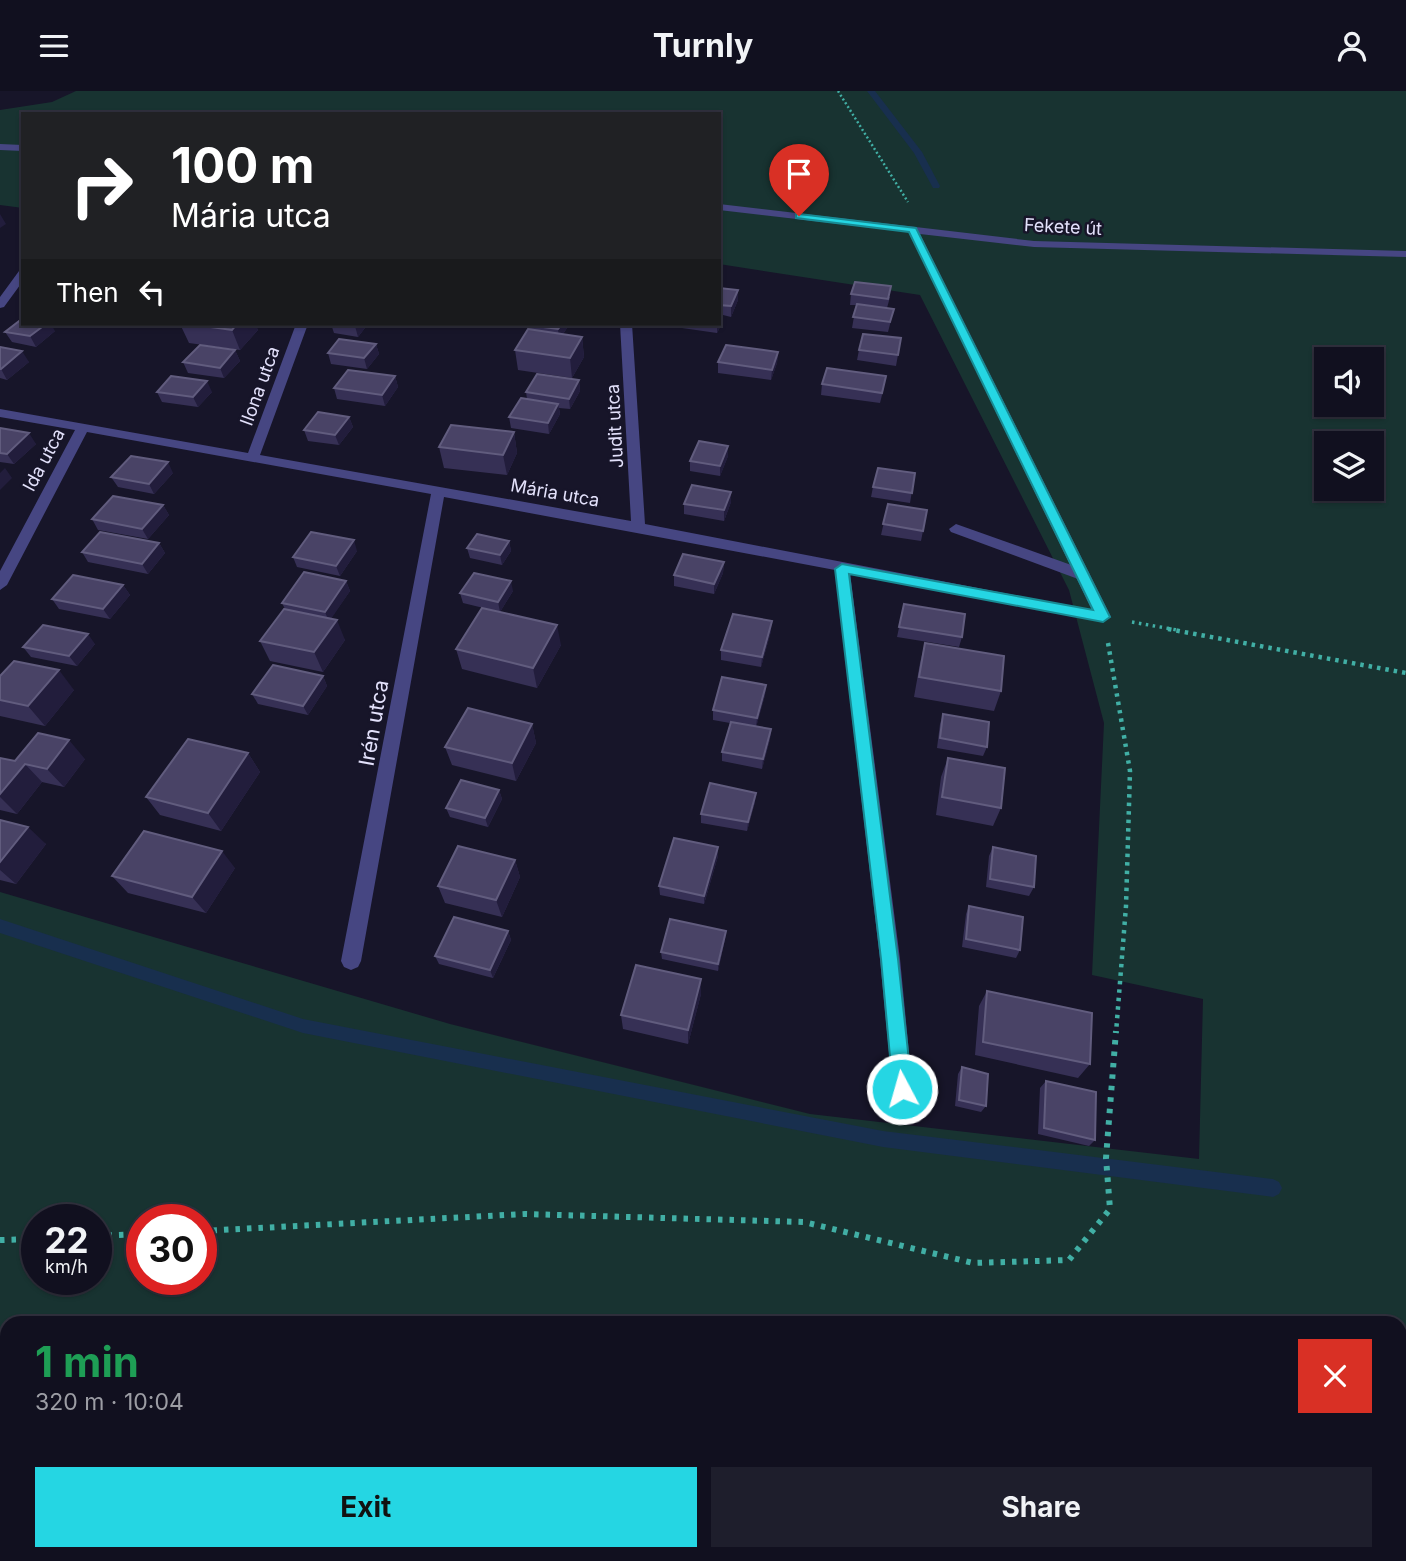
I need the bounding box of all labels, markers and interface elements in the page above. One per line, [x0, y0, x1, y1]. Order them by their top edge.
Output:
text: Turnly [653, 26, 753, 65]
icon: menu [35, 27, 73, 65]
icon: person [1333, 27, 1371, 65]
text: 100 m [171, 136, 315, 195]
icon: right [56, 140, 147, 231]
pin [769, 144, 829, 216]
icon: arrive [780, 155, 818, 193]
text: Mária utca [171, 196, 331, 235]
street label: Fekete út [1023, 214, 1103, 239]
icon: left [133, 273, 171, 311]
text: Then [56, 277, 119, 308]
street label: Ilona utca [236, 343, 284, 428]
map controls [1314, 347, 1384, 501]
button: sound [1314, 347, 1384, 417]
street label: Judit utca [602, 383, 627, 469]
street label: Ida utca [18, 425, 69, 495]
button: layers [1314, 431, 1384, 501]
street label: Mária utca [509, 474, 601, 511]
street label: Irén utca [354, 678, 393, 768]
position arrow [865, 1052, 939, 1126]
speed limit sign: 30 [126, 1204, 217, 1295]
text: 22 [44, 1219, 89, 1261]
text: km/h [45, 1256, 88, 1277]
text: 1 min [35, 1336, 139, 1387]
button: close [1298, 1339, 1372, 1413]
text: 320 m · 10:04 [35, 1388, 184, 1416]
button: Exit [35, 1467, 697, 1547]
button: Share [711, 1467, 1372, 1547]

